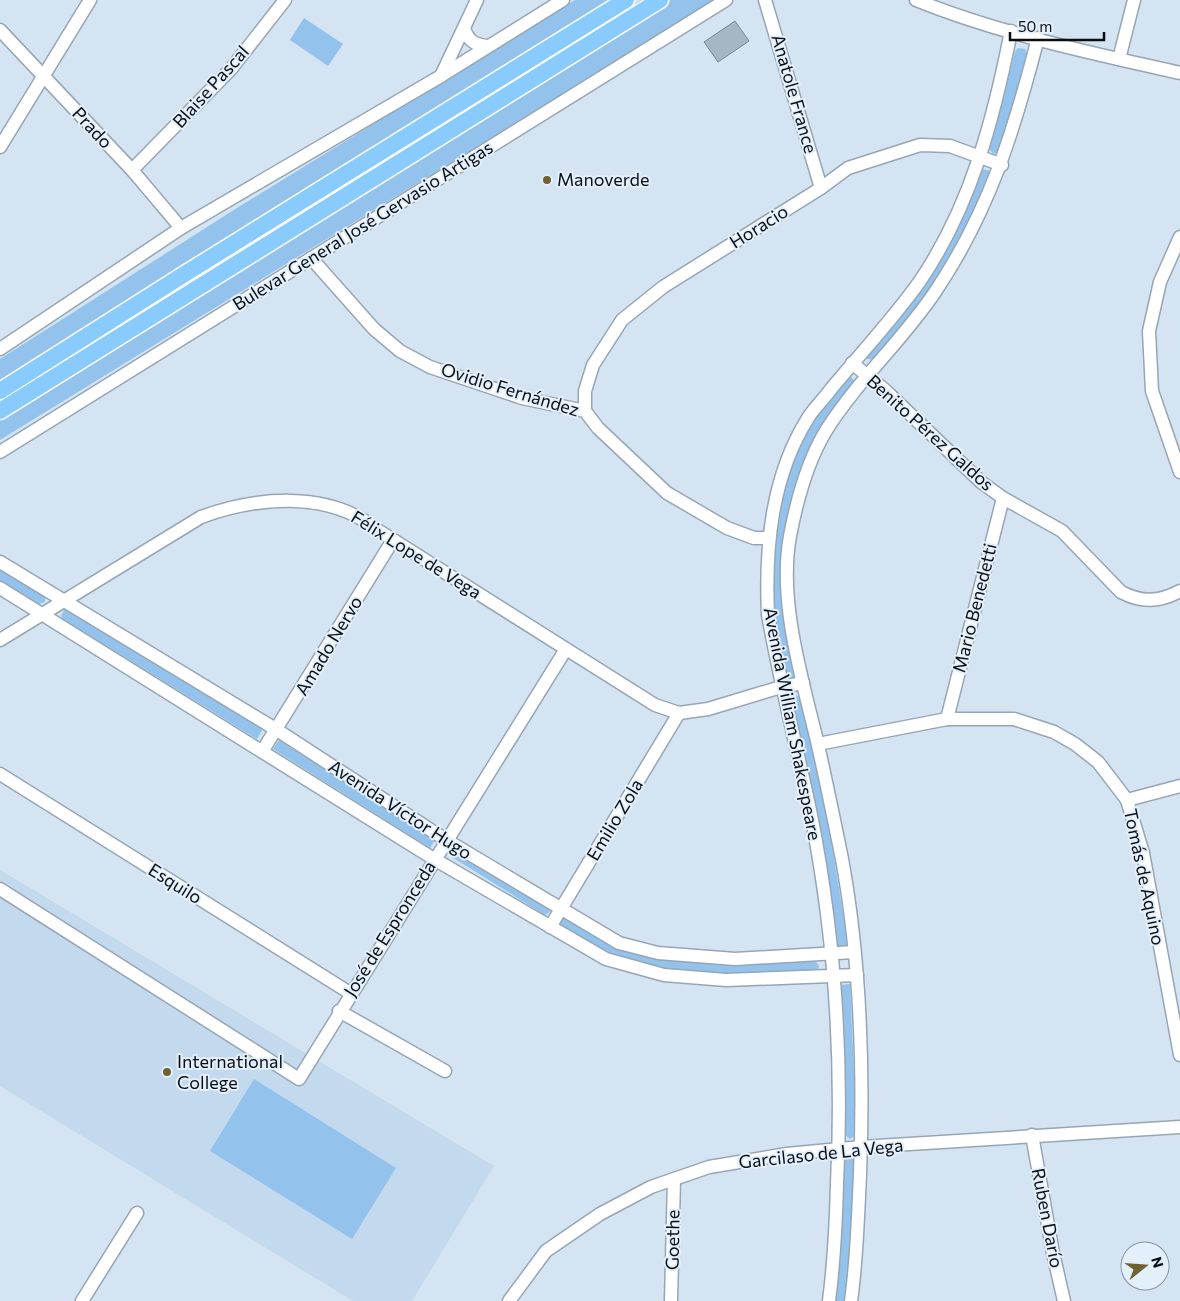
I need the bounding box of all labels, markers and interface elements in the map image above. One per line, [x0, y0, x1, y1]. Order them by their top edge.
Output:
scale bar [1010, 10, 1104, 42]
text: 50 m [1018, 17, 1052, 35]
street label: Anatole France [767, 32, 822, 156]
street label: Blaise Pascal [168, 41, 253, 132]
street label: Prado [68, 102, 117, 153]
street label: Bulevar General José Gervasio Artigas [228, 136, 497, 315]
place label: Manoverde [557, 168, 649, 190]
marker: Manoverde [541, 174, 553, 186]
street label: Horacio [725, 200, 792, 253]
street label: Ovidio Fernández [439, 358, 582, 421]
street label: Benito Pérez Galdos [863, 370, 999, 495]
street label: Félix Lope de Vega [347, 505, 486, 603]
street label: Mario Benedetti [947, 541, 1001, 675]
street label: Amado Nervo [290, 592, 366, 699]
street label: Avenida William Shakespeare [760, 605, 826, 842]
street label: Avenida Víctor Hugo [325, 755, 476, 864]
street label: Emilio Zola [581, 775, 647, 864]
street label: Tomás de Aquino [1120, 806, 1170, 947]
street label: José de Espronceda [339, 857, 440, 1000]
street label: Esquilo [145, 858, 207, 908]
place label: International College [177, 1050, 283, 1093]
marker: International College [161, 1066, 173, 1078]
street label: Garcilaso de La Vega [737, 1133, 904, 1173]
street label: Ruben Darío [1028, 1166, 1068, 1270]
street label: Goethe [660, 1210, 684, 1270]
north arrow [1120, 1241, 1170, 1291]
text: N [1148, 1255, 1168, 1270]

